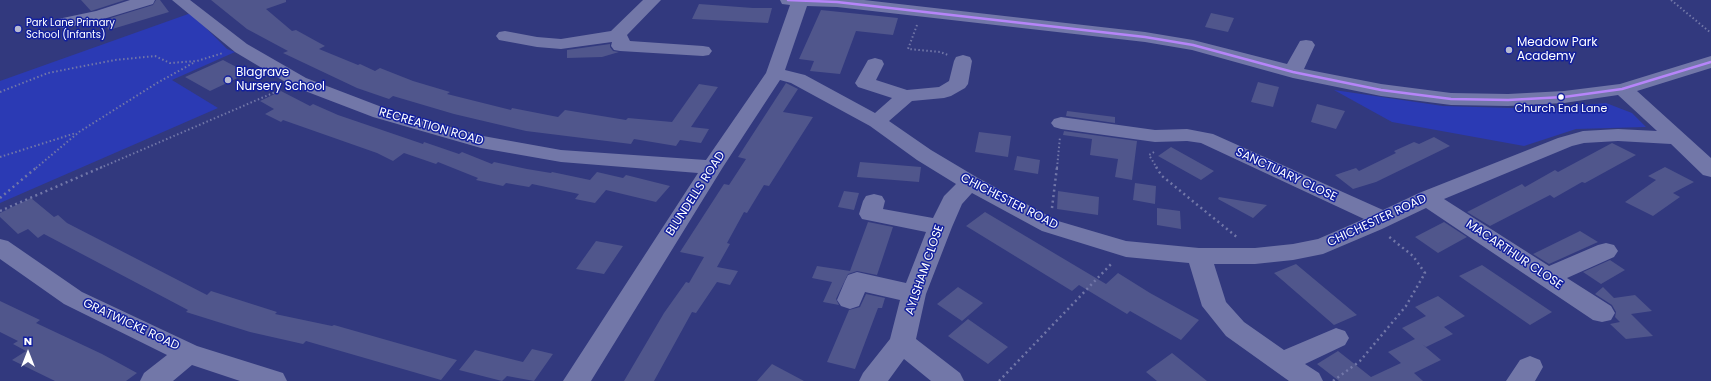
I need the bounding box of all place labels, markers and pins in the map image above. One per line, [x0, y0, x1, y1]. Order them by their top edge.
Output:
place label: Park Lane Primary School (Infants) [26, 17, 115, 40]
marker: Park Lane Primary School (Infants) [13, 24, 23, 34]
place label: Meadow Park Academy [1517, 36, 1597, 64]
marker: Meadow Park Academy [1504, 45, 1514, 55]
place label: Blagrave Nursery School [236, 66, 325, 94]
marker: Blagrave Nursery School [223, 75, 233, 85]
marker: Church End Lane [1556, 92, 1566, 102]
place label: Church End Lane [1515, 102, 1607, 116]

